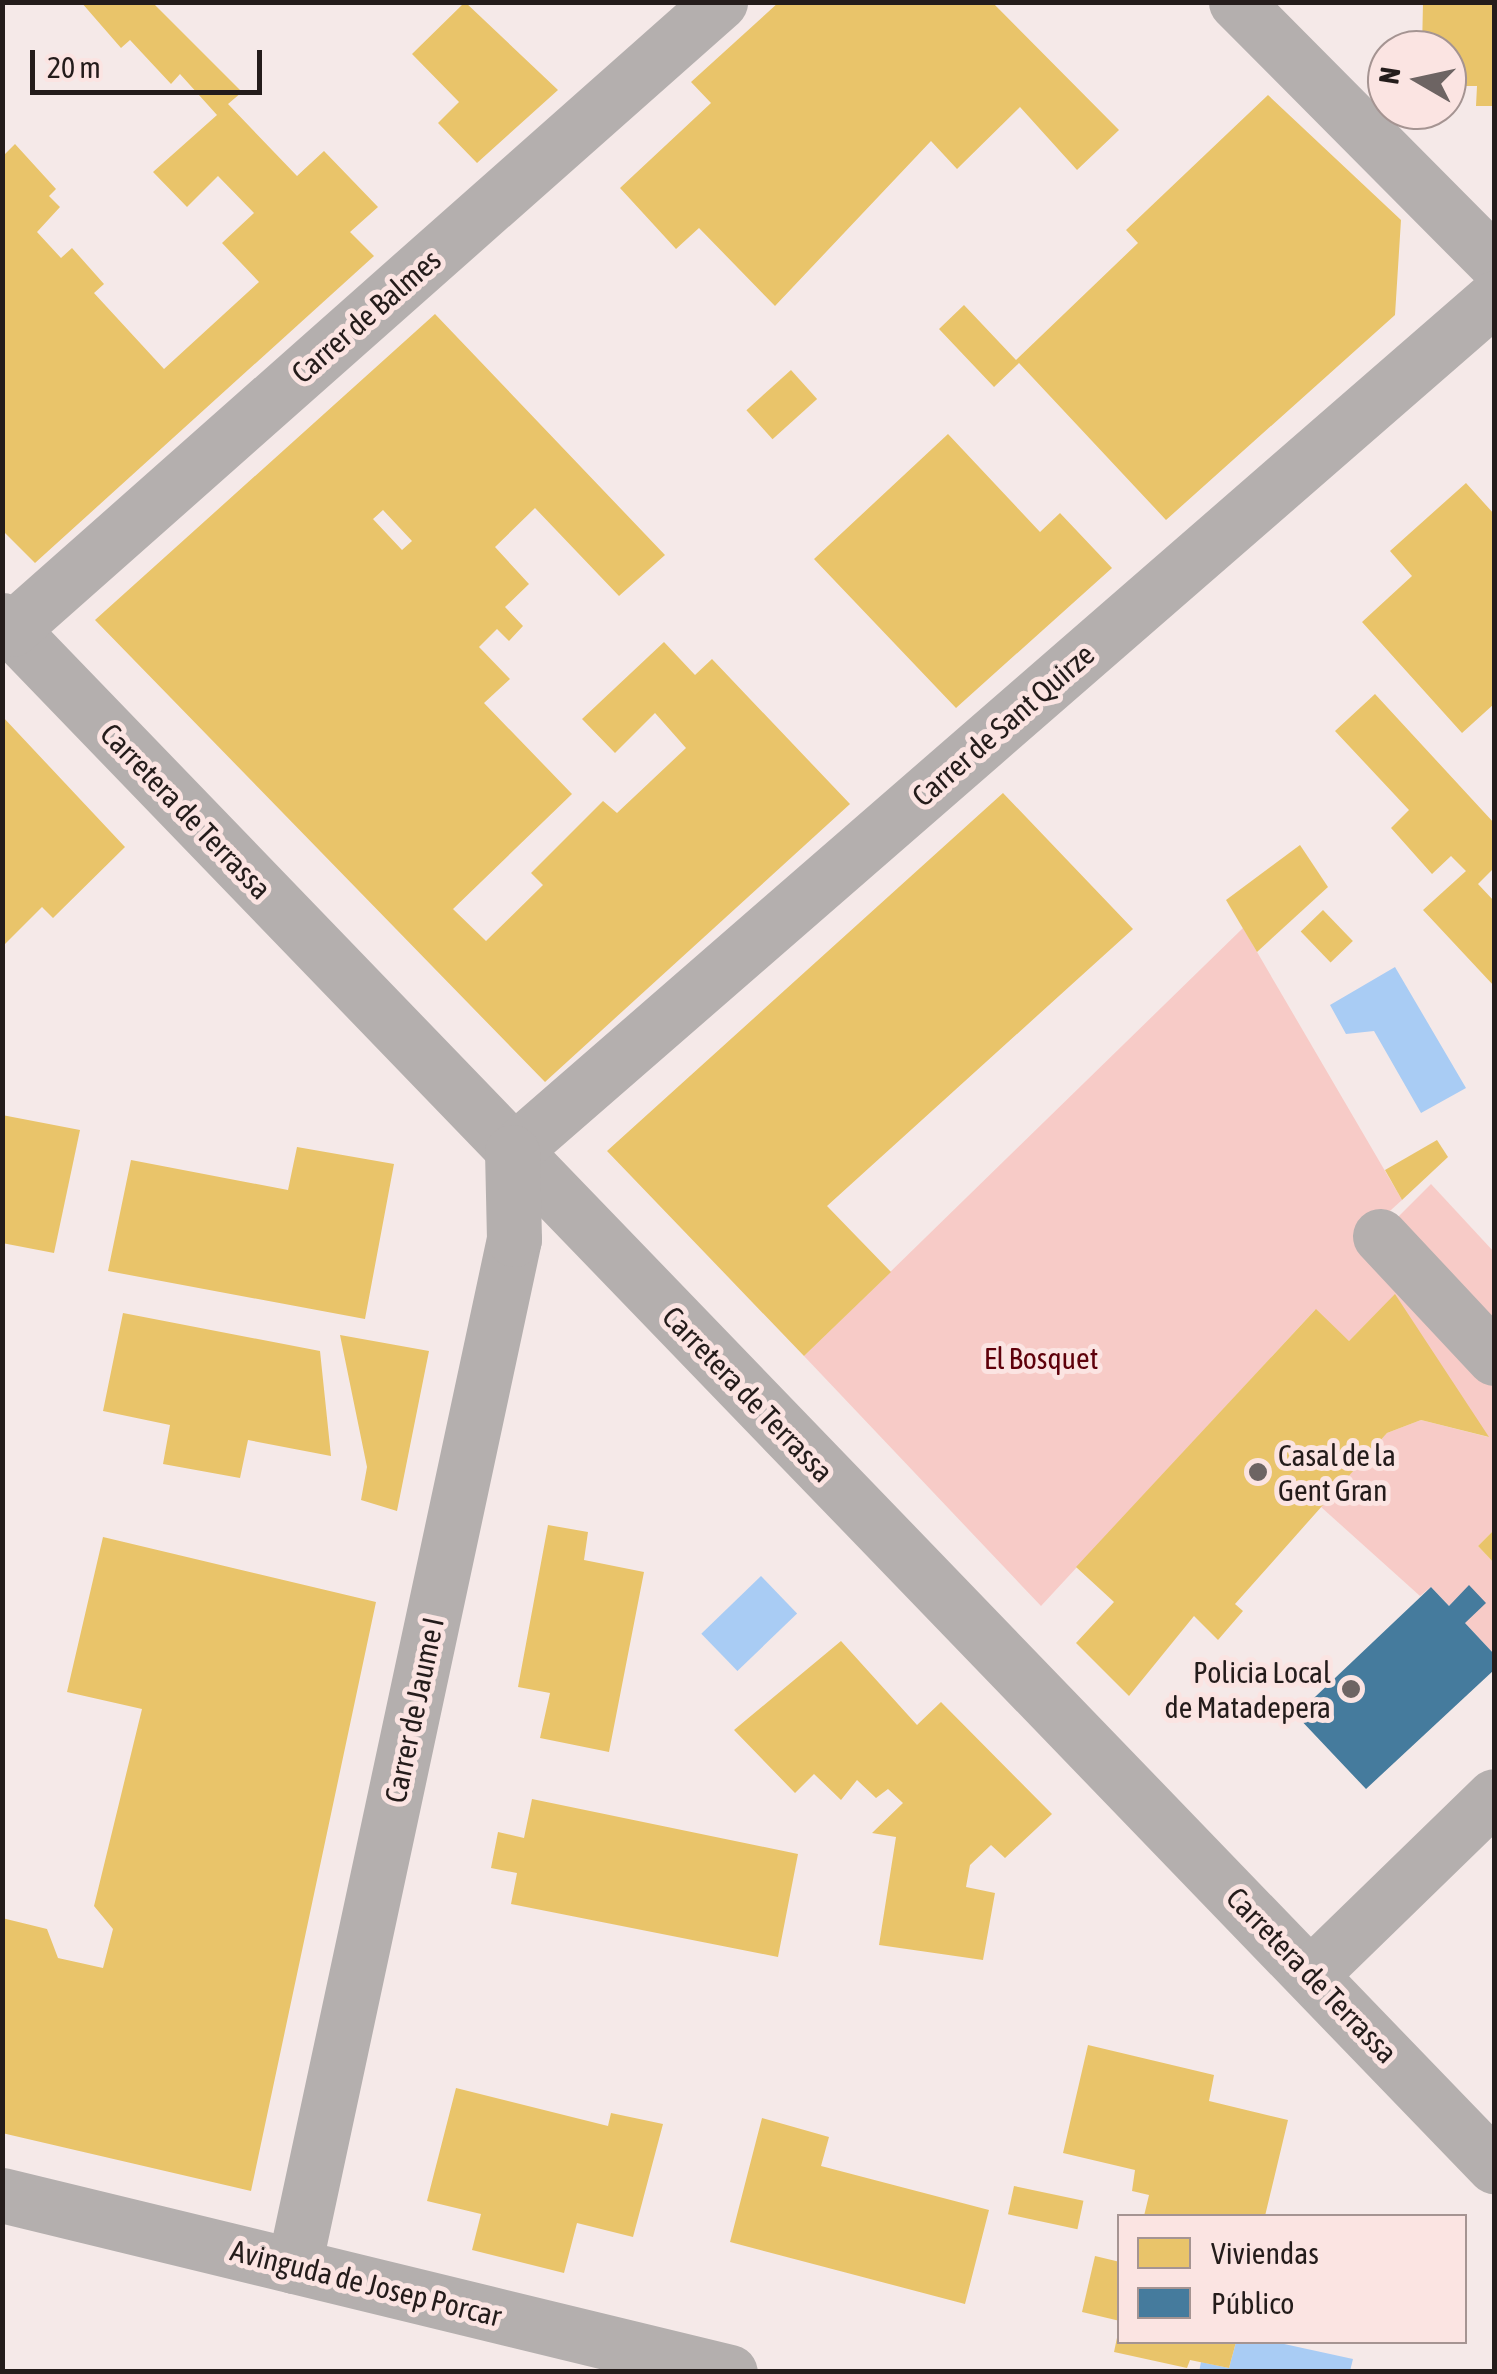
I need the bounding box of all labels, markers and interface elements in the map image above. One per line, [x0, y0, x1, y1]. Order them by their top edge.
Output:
scale bar [35, 30, 268, 92]
north arrow [1367, 30, 1467, 130]
text: 20 m [47, 50, 101, 84]
text: N [1372, 65, 1406, 86]
street label: Carrer de Balmes [284, 242, 448, 390]
street label: Carrer de Sant Quirze [905, 636, 1101, 814]
street label: Carretera de Terrassa [93, 716, 279, 906]
street label: Carretera de Terrassa [655, 1299, 841, 1489]
park label: El Bosquet [984, 1340, 1098, 1376]
place label: Casal de la Gent Gran [1278, 1437, 1396, 1508]
marker: Casal de la Gent Gran [1247, 1461, 1269, 1483]
street label: Carrer de Jaume I [377, 1614, 451, 1806]
place label: Policia Local de Matadepera [1165, 1654, 1331, 1724]
marker: Policia Local de Matadepera [1340, 1678, 1362, 1700]
street label: Carretera de Terrassa [1219, 1880, 1405, 2070]
legend [1117, 2214, 1467, 2344]
street label: Avinguda de Josep Porcar [227, 2232, 505, 2334]
text: Viviendas [1211, 2236, 1319, 2270]
text: Público [1211, 2286, 1294, 2320]

